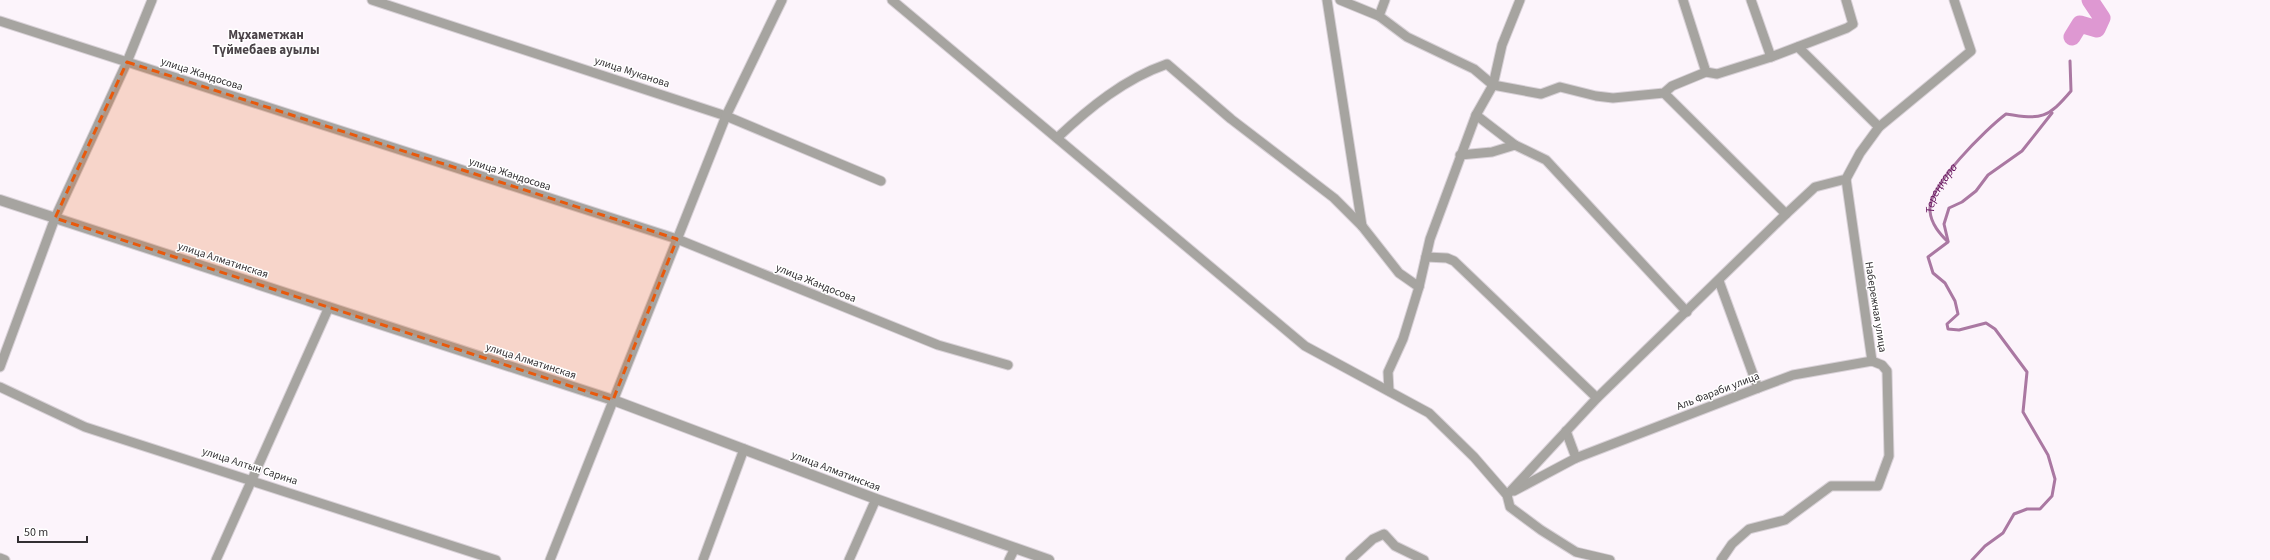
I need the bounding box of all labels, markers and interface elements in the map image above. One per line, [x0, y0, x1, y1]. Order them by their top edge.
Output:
district label: Мұхаметжан Түймебаев ауылы [212, 26, 320, 59]
street label: улица Муканова [592, 53, 672, 91]
street label: улица Жандосова [159, 54, 245, 94]
street label: улица Жандосова [467, 154, 553, 194]
water label: Тереңқара [1921, 159, 1962, 214]
street label: улица Алматинская [176, 238, 270, 282]
street label: улица Жандосова [774, 260, 858, 306]
street label: Набережная улица [1861, 261, 1891, 353]
street label: улица Алматинская [484, 339, 578, 383]
street label: Аль Фараби улица [1674, 368, 1762, 414]
street label: улица Алтын Сарина [200, 443, 300, 489]
street label: улица Алматинская [789, 447, 883, 495]
scale bar [18, 518, 87, 544]
text: 50 m [24, 524, 48, 541]

